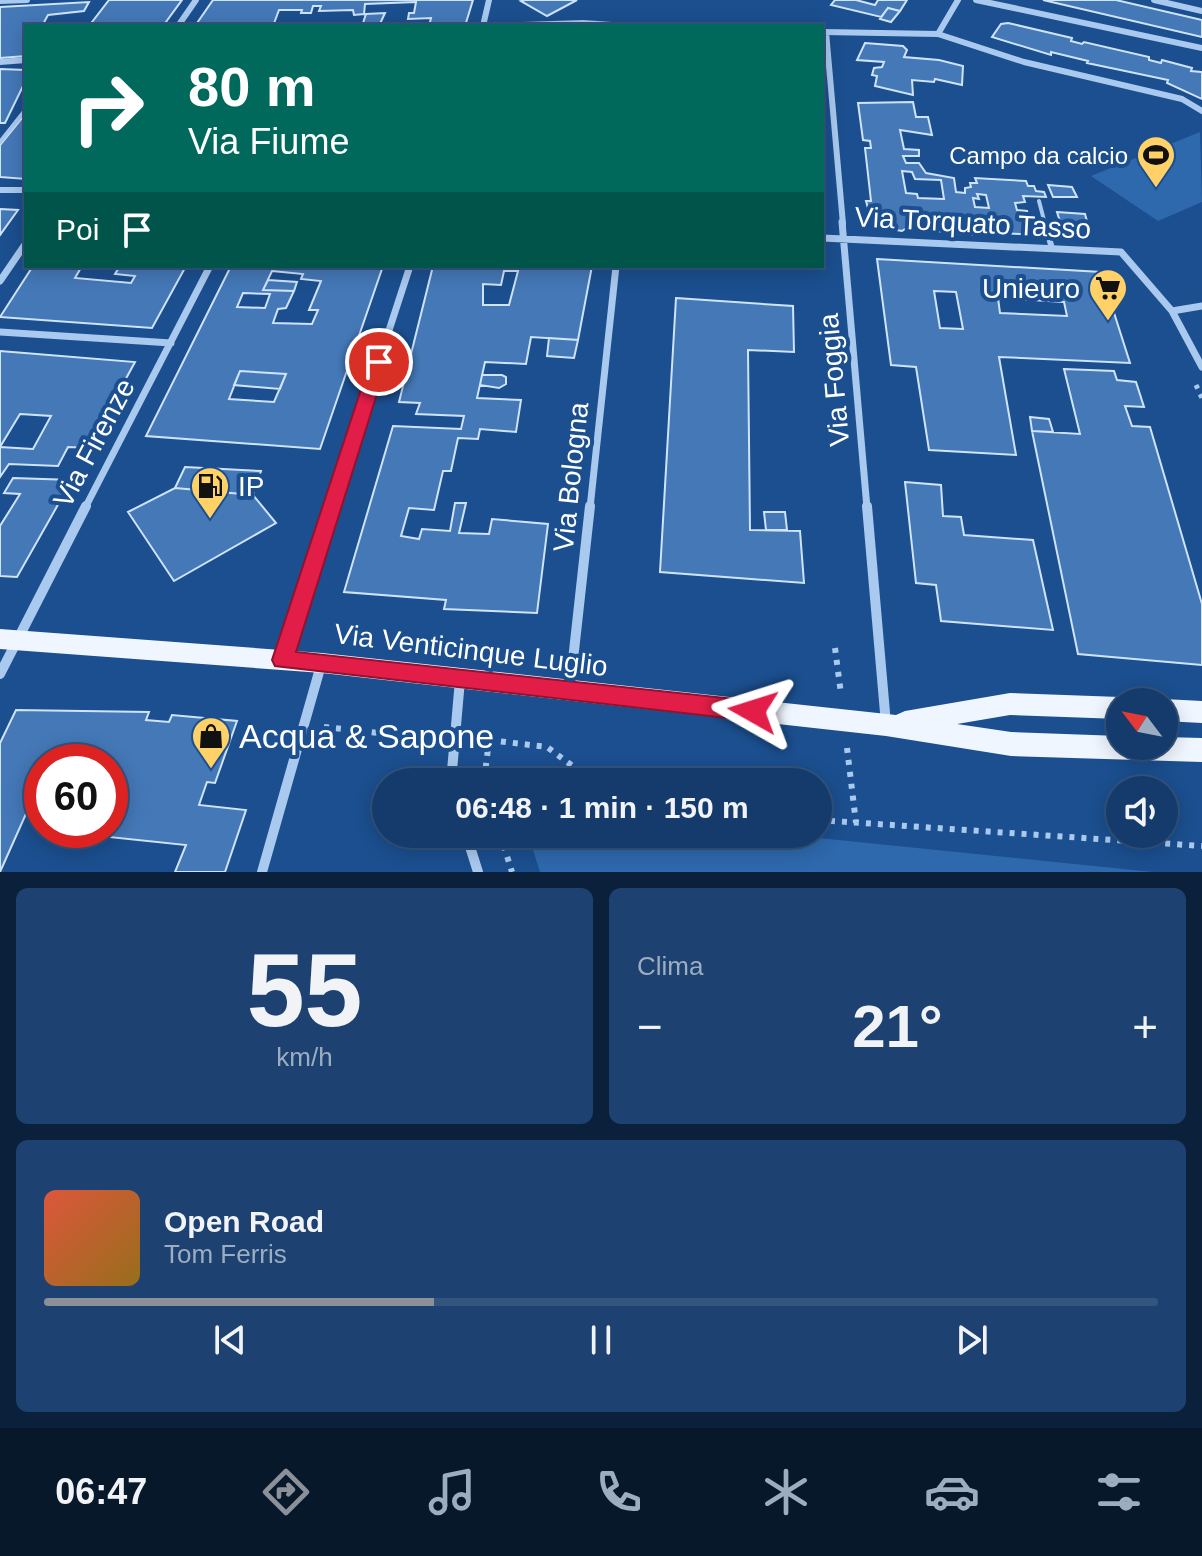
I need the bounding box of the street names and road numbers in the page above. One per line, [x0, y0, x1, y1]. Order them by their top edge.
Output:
street label: Via Torquato Tasso [854, 201, 1092, 245]
street label: Via Foggia [813, 312, 855, 448]
street label: Via Firenze [47, 373, 141, 513]
street label: Via Bologna [548, 400, 594, 553]
street label: Via Venticinque Luglio [333, 618, 609, 682]

